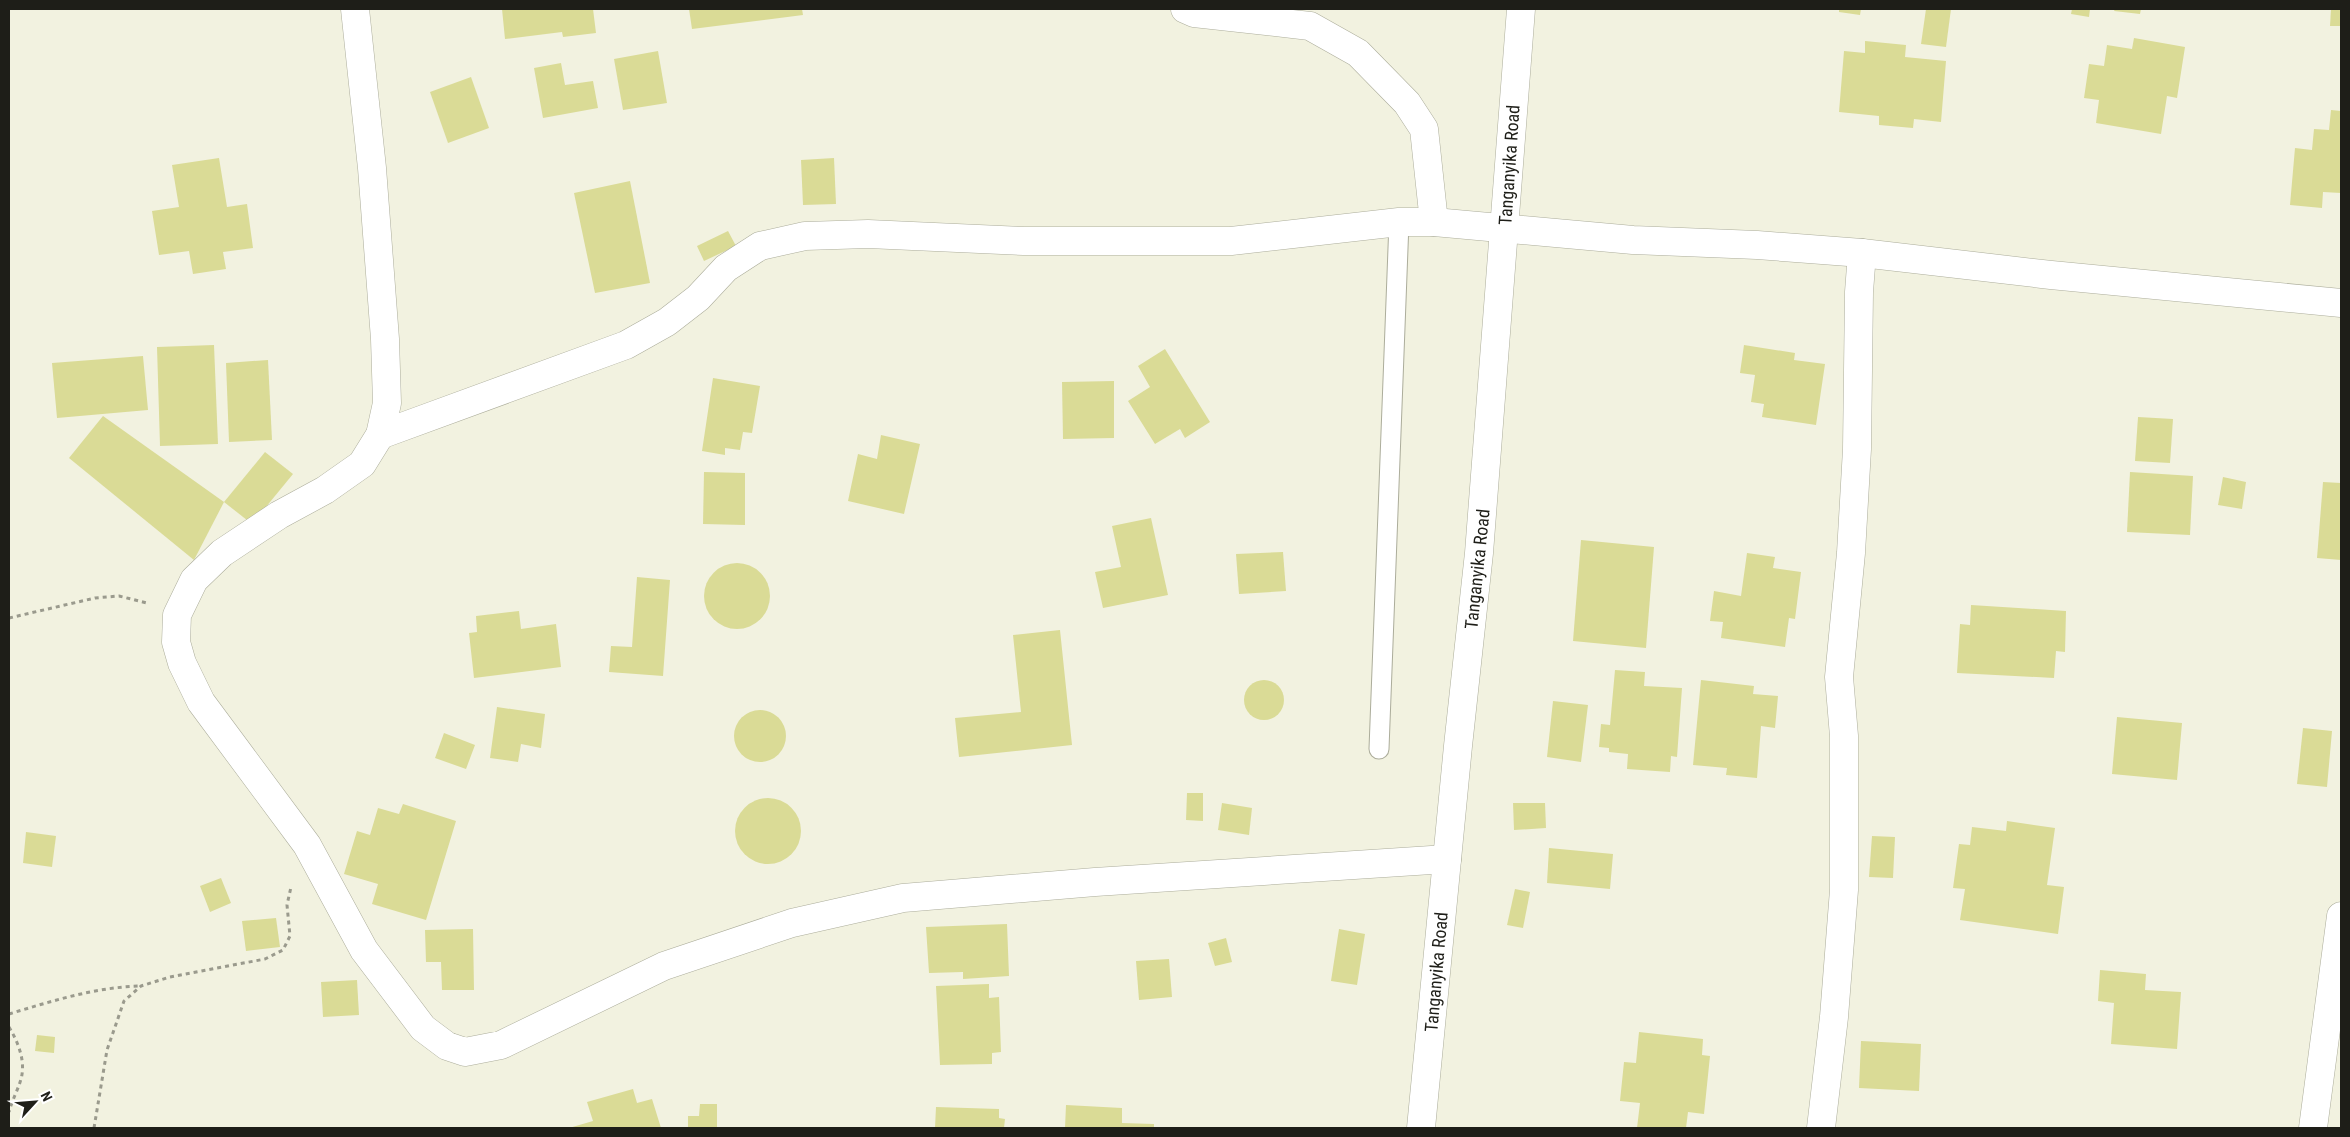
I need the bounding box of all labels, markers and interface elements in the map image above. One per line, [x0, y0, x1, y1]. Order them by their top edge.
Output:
street label: Tanganyika Road [1494, 104, 1524, 226]
street label: Tanganyika Road [1460, 508, 1494, 630]
street label: Tanganyika Road [1420, 911, 1452, 1033]
north arrow [10, 1077, 60, 1127]
text: N [38, 1089, 56, 1104]

